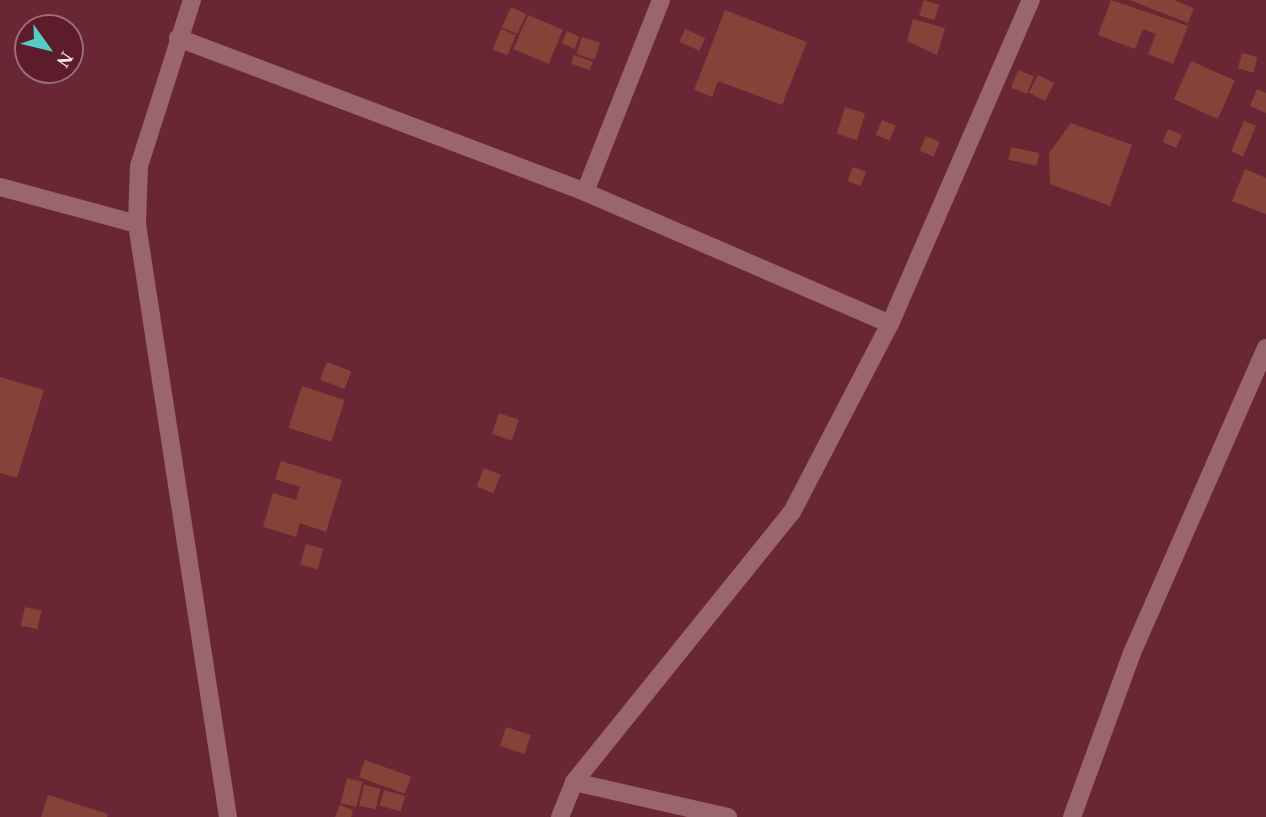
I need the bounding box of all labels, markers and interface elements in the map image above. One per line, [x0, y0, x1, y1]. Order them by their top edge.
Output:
north arrow [14, 14, 84, 84]
text: N [53, 48, 78, 71]

